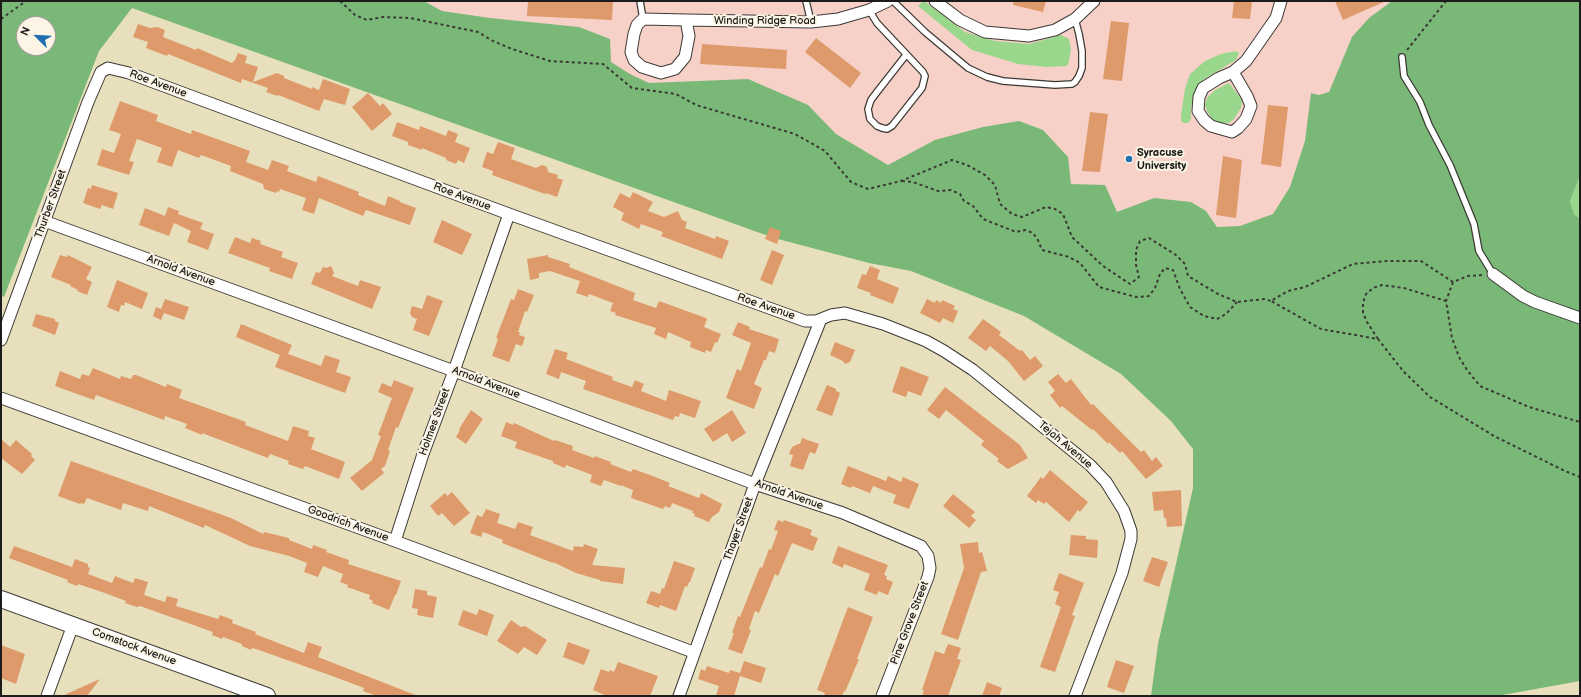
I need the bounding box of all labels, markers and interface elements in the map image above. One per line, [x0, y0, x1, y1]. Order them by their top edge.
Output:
street label: Winding Ridge Road [714, 14, 816, 28]
north arrow [16, 16, 56, 56]
text: N [18, 25, 33, 38]
street label: Roe Avenue [127, 67, 189, 101]
place label: Syracuse University [1137, 146, 1186, 172]
marker: Syracuse University [1124, 154, 1134, 164]
street label: Thurber Street [32, 168, 70, 240]
street label: Roe Avenue [431, 180, 493, 214]
street label: Arnold Avenue [145, 253, 217, 289]
street label: Roe Avenue [735, 291, 797, 323]
street label: Arnold Avenue [450, 364, 522, 402]
street label: Holmes Street [417, 386, 453, 458]
street label: Tejah Avenue [1035, 418, 1095, 472]
street label: Arnold Avenue [753, 477, 825, 513]
street label: Thayer Street [721, 495, 757, 563]
street label: Goodrich Avenue [306, 503, 390, 545]
street label: Pine Grove Street [888, 579, 932, 667]
street label: Comstock Avenue [90, 626, 178, 668]

